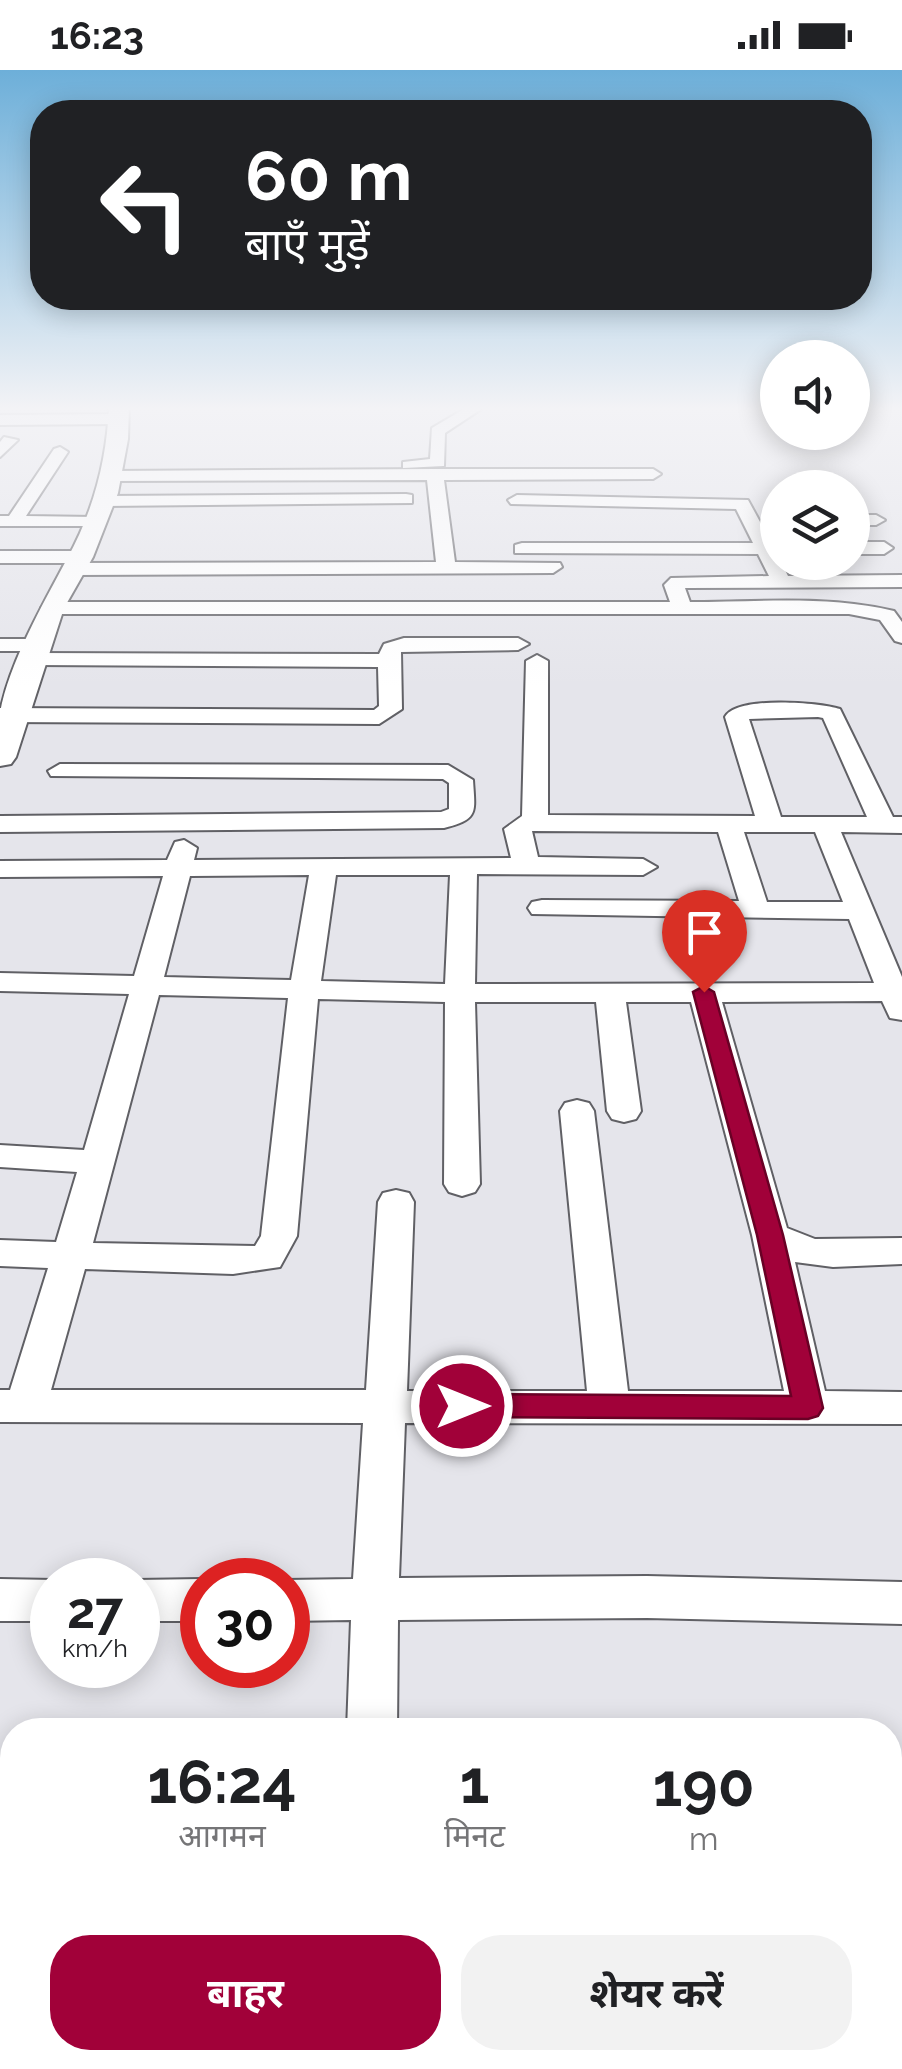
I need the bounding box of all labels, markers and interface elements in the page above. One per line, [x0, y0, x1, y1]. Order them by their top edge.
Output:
text: 16:23 [50, 13, 144, 58]
text: 60 m [245, 134, 412, 216]
icon: left [80, 140, 210, 270]
text: बाएँ मुड़ें [245, 218, 370, 271]
map controls [760, 340, 870, 580]
button: sound [760, 340, 870, 450]
button: layers [760, 470, 870, 580]
pin [662, 890, 747, 993]
icon: arrive [677, 905, 732, 960]
position arrow [410, 1354, 514, 1458]
speed limit sign: 30 [180, 1558, 310, 1688]
text: 27 [67, 1581, 123, 1640]
text: km/h [62, 1633, 128, 1663]
text: 16:24 [147, 1747, 296, 1817]
text: 1 [460, 1747, 489, 1817]
text: 190 [653, 1750, 755, 1820]
text: आगमन [178, 1817, 266, 1854]
text: मिनट [444, 1817, 505, 1854]
text: m [689, 1820, 718, 1857]
button: बाहर [50, 1935, 441, 2050]
button: शेयर करें [461, 1935, 852, 2050]

